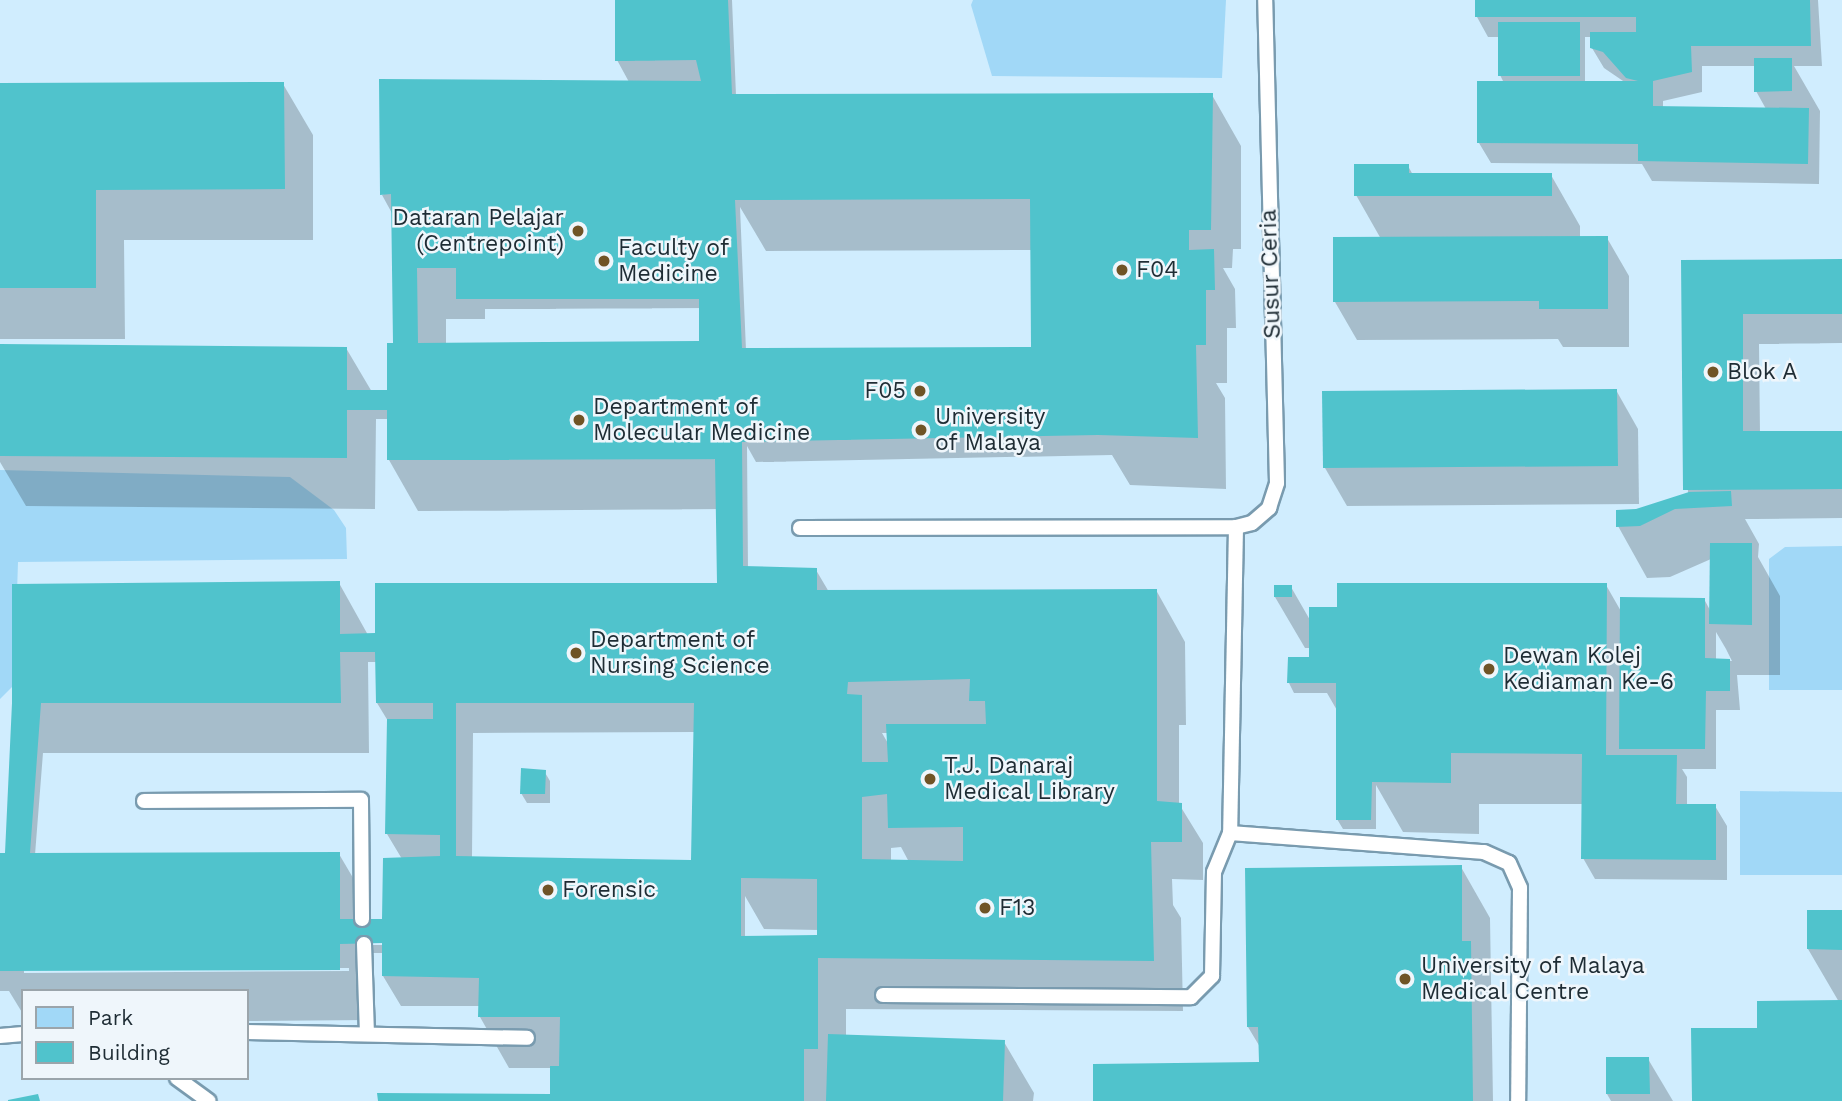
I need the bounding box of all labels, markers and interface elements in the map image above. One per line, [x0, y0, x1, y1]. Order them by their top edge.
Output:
place label: Dataran Pelajar (Centrepoint) [392, 204, 564, 258]
street label: Susur Ceria [1255, 209, 1287, 339]
marker: Dataran Pelajar (Centrepoint) [570, 223, 586, 239]
place label: Faculty of Medicine [618, 234, 730, 288]
marker: Faculty of Medicine [596, 253, 612, 269]
place label: F04 [1136, 256, 1178, 284]
marker: F04 [1114, 262, 1130, 278]
place label: Blok A [1727, 358, 1799, 386]
marker: Blok A [1705, 364, 1721, 380]
place label: F05 [864, 377, 906, 405]
marker: F05 [912, 383, 928, 399]
place label: Department of Molecular Medicine [593, 393, 811, 447]
place label: University of Malaya [935, 403, 1045, 457]
marker: Department of Molecular Medicine [571, 412, 587, 428]
marker: University of Malaya [913, 422, 929, 438]
place label: Department of Nursing Science [590, 626, 770, 680]
place label: Dewan Kolej Kediaman Ke-6 [1503, 642, 1674, 696]
marker: Department of Nursing Science [568, 645, 584, 661]
marker: Dewan Kolej Kediaman Ke-6 [1481, 661, 1497, 677]
place label: T.J. Danaraj Medical Library [944, 752, 1116, 806]
marker: T.J. Danaraj Medical Library [922, 771, 938, 787]
place label: Forensic [562, 876, 656, 904]
marker: Forensic [540, 882, 556, 898]
place label: F13 [999, 894, 1035, 922]
marker: F13 [977, 900, 993, 916]
place label: University of Malaya Medical Centre [1421, 952, 1646, 1006]
marker: University of Malaya Medical Centre [1395, 969, 1415, 989]
legend [21, 989, 248, 1080]
text: Park [88, 1005, 133, 1030]
text: Building [88, 1040, 170, 1065]

